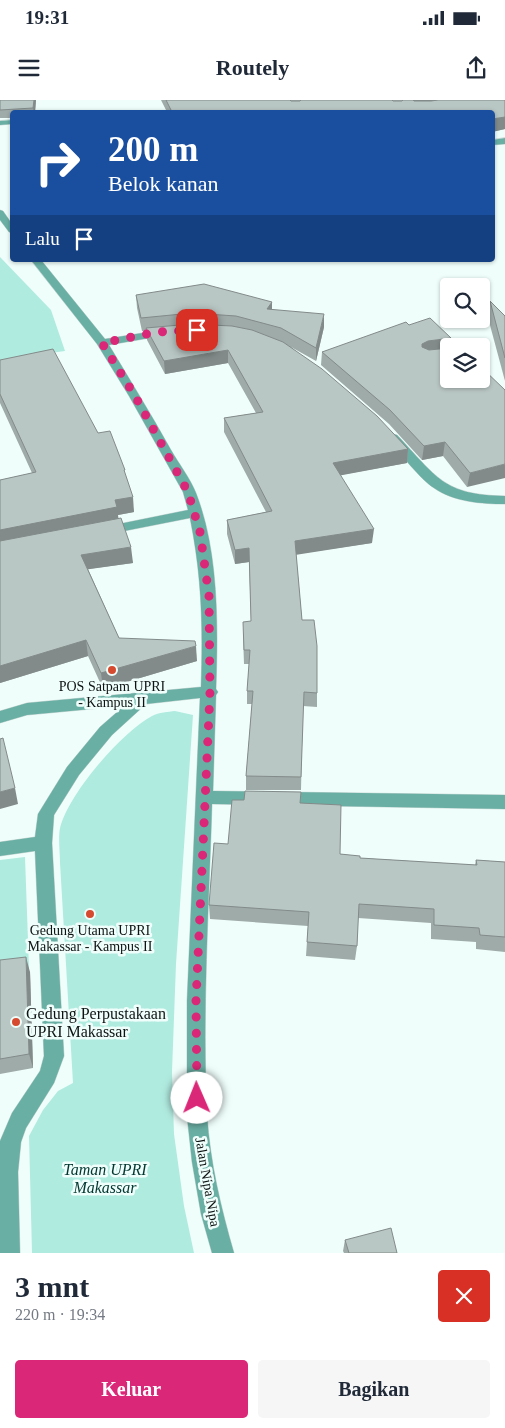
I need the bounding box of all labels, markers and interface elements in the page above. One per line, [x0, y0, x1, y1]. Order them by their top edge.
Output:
text: 19:31 [25, 7, 69, 28]
icon: menu [15, 54, 43, 82]
icon: share [462, 54, 490, 82]
text: Routely [216, 55, 289, 80]
icon: right [25, 130, 90, 195]
text: 200 m [108, 130, 198, 169]
text: Belok kanan [108, 171, 219, 196]
icon: arrive [70, 225, 98, 253]
text: Lalu [25, 228, 60, 249]
map controls [440, 278, 490, 388]
button: search [440, 278, 490, 328]
pin [176, 309, 218, 351]
icon: arrive [183, 316, 211, 344]
button: layers [440, 338, 490, 388]
marker: POS Satpam UPRI - Kampus II [106, 664, 118, 676]
place label: POS Satpam UPRI - Kampus II [59, 679, 166, 710]
marker: Gedung Utama UPRI Makassar - Kampus II [84, 908, 96, 920]
place label: Gedung Utama UPRI Makassar - Kampus II [28, 923, 153, 954]
place label: Gedung Perpustakaan UPRI Makassar [26, 1005, 166, 1040]
marker: Gedung Perpustakaan UPRI Makassar [10, 1016, 22, 1028]
position arrow [170, 1071, 222, 1123]
street label: Jalan Nipa Nipa [192, 1136, 223, 1229]
park label: Taman UPRI Makassar [63, 1161, 147, 1196]
text: 3 mnt [15, 1270, 89, 1303]
button: close [438, 1270, 490, 1322]
text: 220 m · 19:34 [15, 1306, 105, 1323]
button: Keluar [15, 1360, 248, 1418]
button: Bagikan [258, 1360, 490, 1418]

